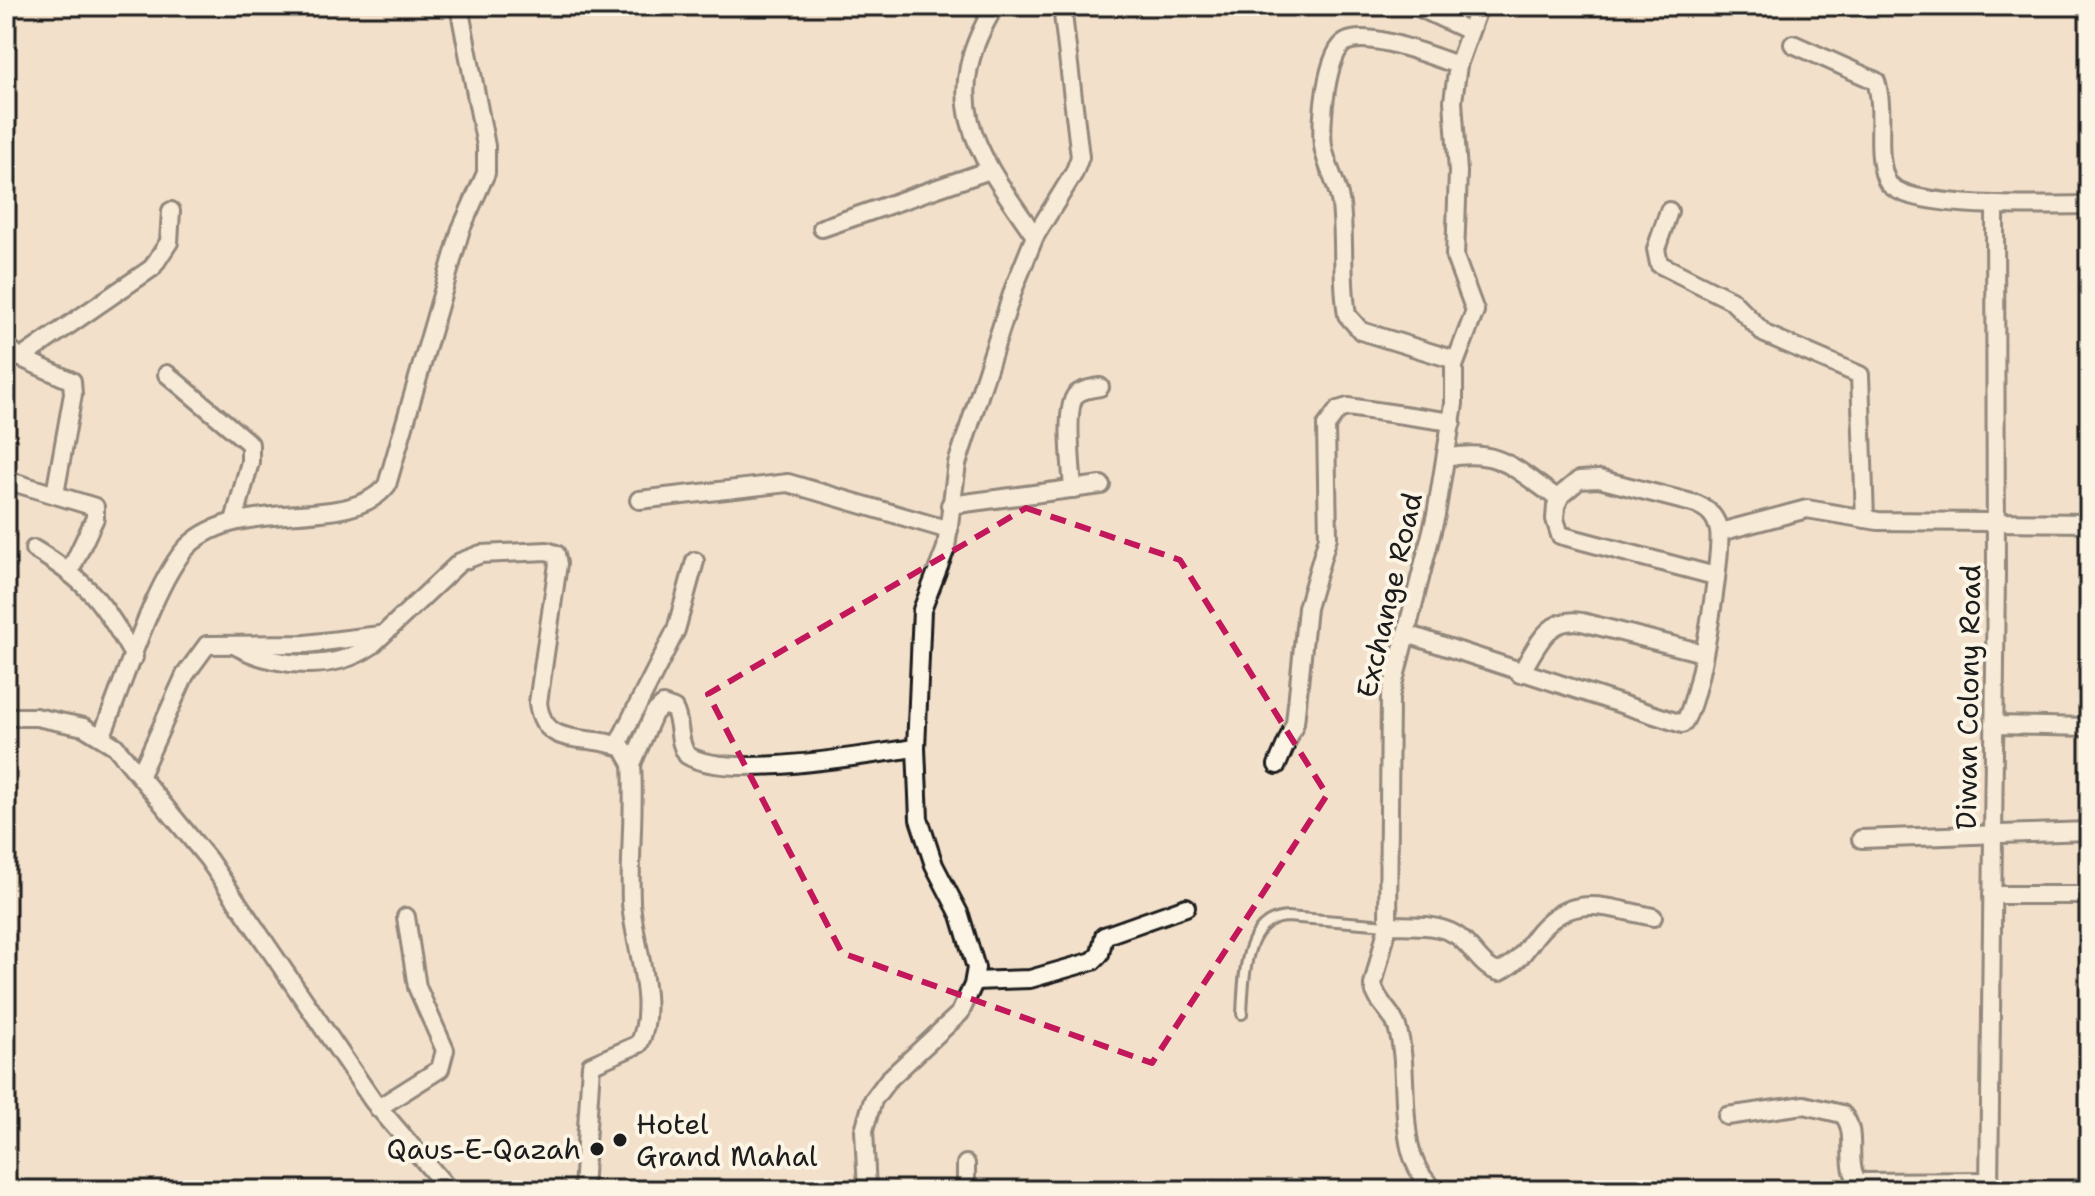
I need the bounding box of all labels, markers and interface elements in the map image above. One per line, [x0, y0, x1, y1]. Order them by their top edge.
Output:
street label: Exchange Road [1347, 489, 1431, 701]
street label: Diwan Colony Road [1947, 564, 1989, 830]
place label: Hotel Grand Mahal [636, 1105, 818, 1175]
place label: Qaus-E-Qazah [387, 1130, 581, 1168]
marker: Hotel Grand Mahal [611, 1131, 629, 1149]
marker: Qaus-E-Qazah [588, 1140, 606, 1158]

